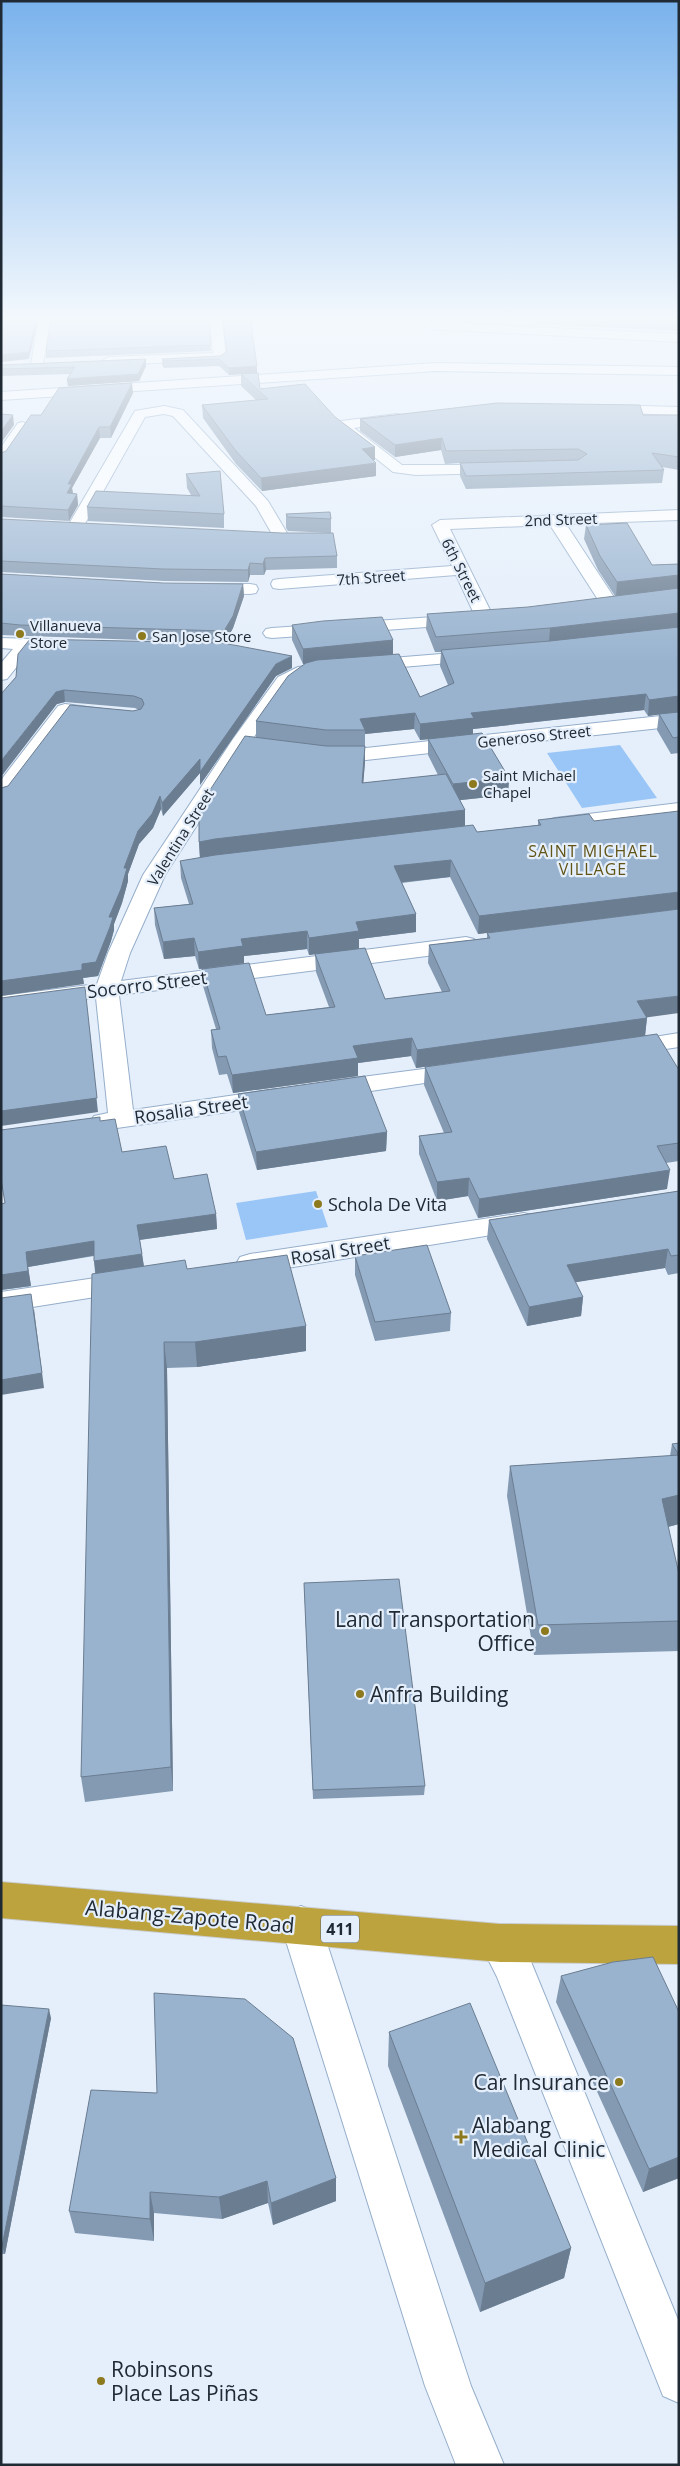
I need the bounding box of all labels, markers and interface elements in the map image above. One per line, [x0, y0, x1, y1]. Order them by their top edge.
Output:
street label: 2nd Street [524, 508, 598, 530]
street label: 6th Street [437, 535, 487, 605]
street label: 7th Street [336, 565, 406, 589]
place label: Villanueva Store [30, 615, 101, 652]
place label: San Jose Store [152, 626, 251, 646]
marker: Villanueva Store [14, 628, 26, 640]
marker: San Jose Store [136, 630, 148, 642]
street label: Generoso Street [476, 720, 592, 752]
place label: Saint Michael Chapel [483, 765, 576, 802]
marker: Saint Michael Chapel [467, 778, 479, 790]
street label: Valentina Street [142, 785, 218, 889]
district label: SAINT MICHAEL VILLAGE [528, 840, 658, 880]
street label: Socorro Street [86, 965, 208, 1003]
street label: Rosalia Street [133, 1089, 249, 1129]
place label: Schola De Vita [328, 1192, 447, 1216]
marker: Schola De Vita [312, 1198, 324, 1210]
street label: Rosal Street [289, 1230, 391, 1270]
place label: Land Transportation Office [335, 1605, 535, 1657]
marker: Land Transportation Office [539, 1625, 551, 1637]
place label: Anfra Building [370, 1680, 508, 1708]
marker: Anfra Building [354, 1688, 366, 1700]
street label: Alabang-Zapote Road [84, 1893, 296, 1939]
road number: 411 [321, 1916, 359, 1942]
place label: Car Insurance [473, 2068, 609, 2096]
marker: Car Insurance [613, 2076, 625, 2088]
place label: Alabang Medical Clinic [472, 2111, 605, 2163]
marker: Alabang Medical Clinic [454, 2130, 468, 2144]
place label: Robinsons Place Las Piñas [111, 2355, 259, 2407]
marker: Robinsons Place Las Piñas [95, 2375, 107, 2387]

